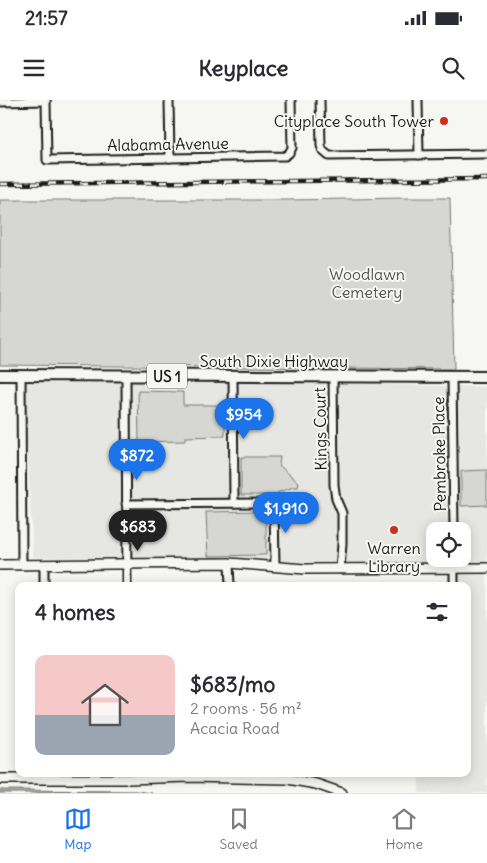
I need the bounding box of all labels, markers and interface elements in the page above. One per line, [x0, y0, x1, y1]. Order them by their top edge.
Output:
text: 21:57 [25, 6, 67, 30]
icon: menu [20, 54, 48, 82]
text: Keyplace [199, 54, 288, 82]
icon: search [439, 54, 467, 82]
place label: Cityplace South Tower [274, 111, 434, 131]
marker: Cityplace South Tower [438, 115, 450, 127]
street label: Alabama Avenue [107, 133, 229, 155]
park label: Woodlawn Cemetery [329, 264, 405, 302]
street label: South Dixie Highway [200, 351, 348, 371]
road number: US 1 [147, 364, 187, 388]
street label: Kings Court [309, 387, 331, 471]
street label: Pembroke Place [428, 396, 450, 512]
pin: $954 [214, 398, 274, 440]
text: $954 [226, 404, 262, 424]
pin: $872 [107, 438, 167, 481]
text: $872 [120, 445, 154, 465]
pin: $1,910 [245, 492, 327, 534]
text: $1,910 [264, 498, 308, 518]
pin: $683 [108, 510, 168, 552]
text: $683 [120, 516, 156, 536]
map controls [426, 522, 471, 567]
button: locate [426, 522, 471, 567]
marker: Warren Library [388, 524, 400, 536]
place label: Warren Library [367, 538, 421, 576]
icon: filters [423, 598, 451, 626]
text: 4 homes [35, 599, 115, 626]
text: $683/mo [190, 671, 275, 698]
icon: home [75, 675, 135, 735]
text: 2 rooms · 56 m² [190, 698, 302, 718]
text: Acacia Road [190, 718, 280, 738]
tab: Map [64, 805, 92, 853]
tab: Saved [219, 805, 258, 853]
tab: Home [385, 805, 423, 853]

